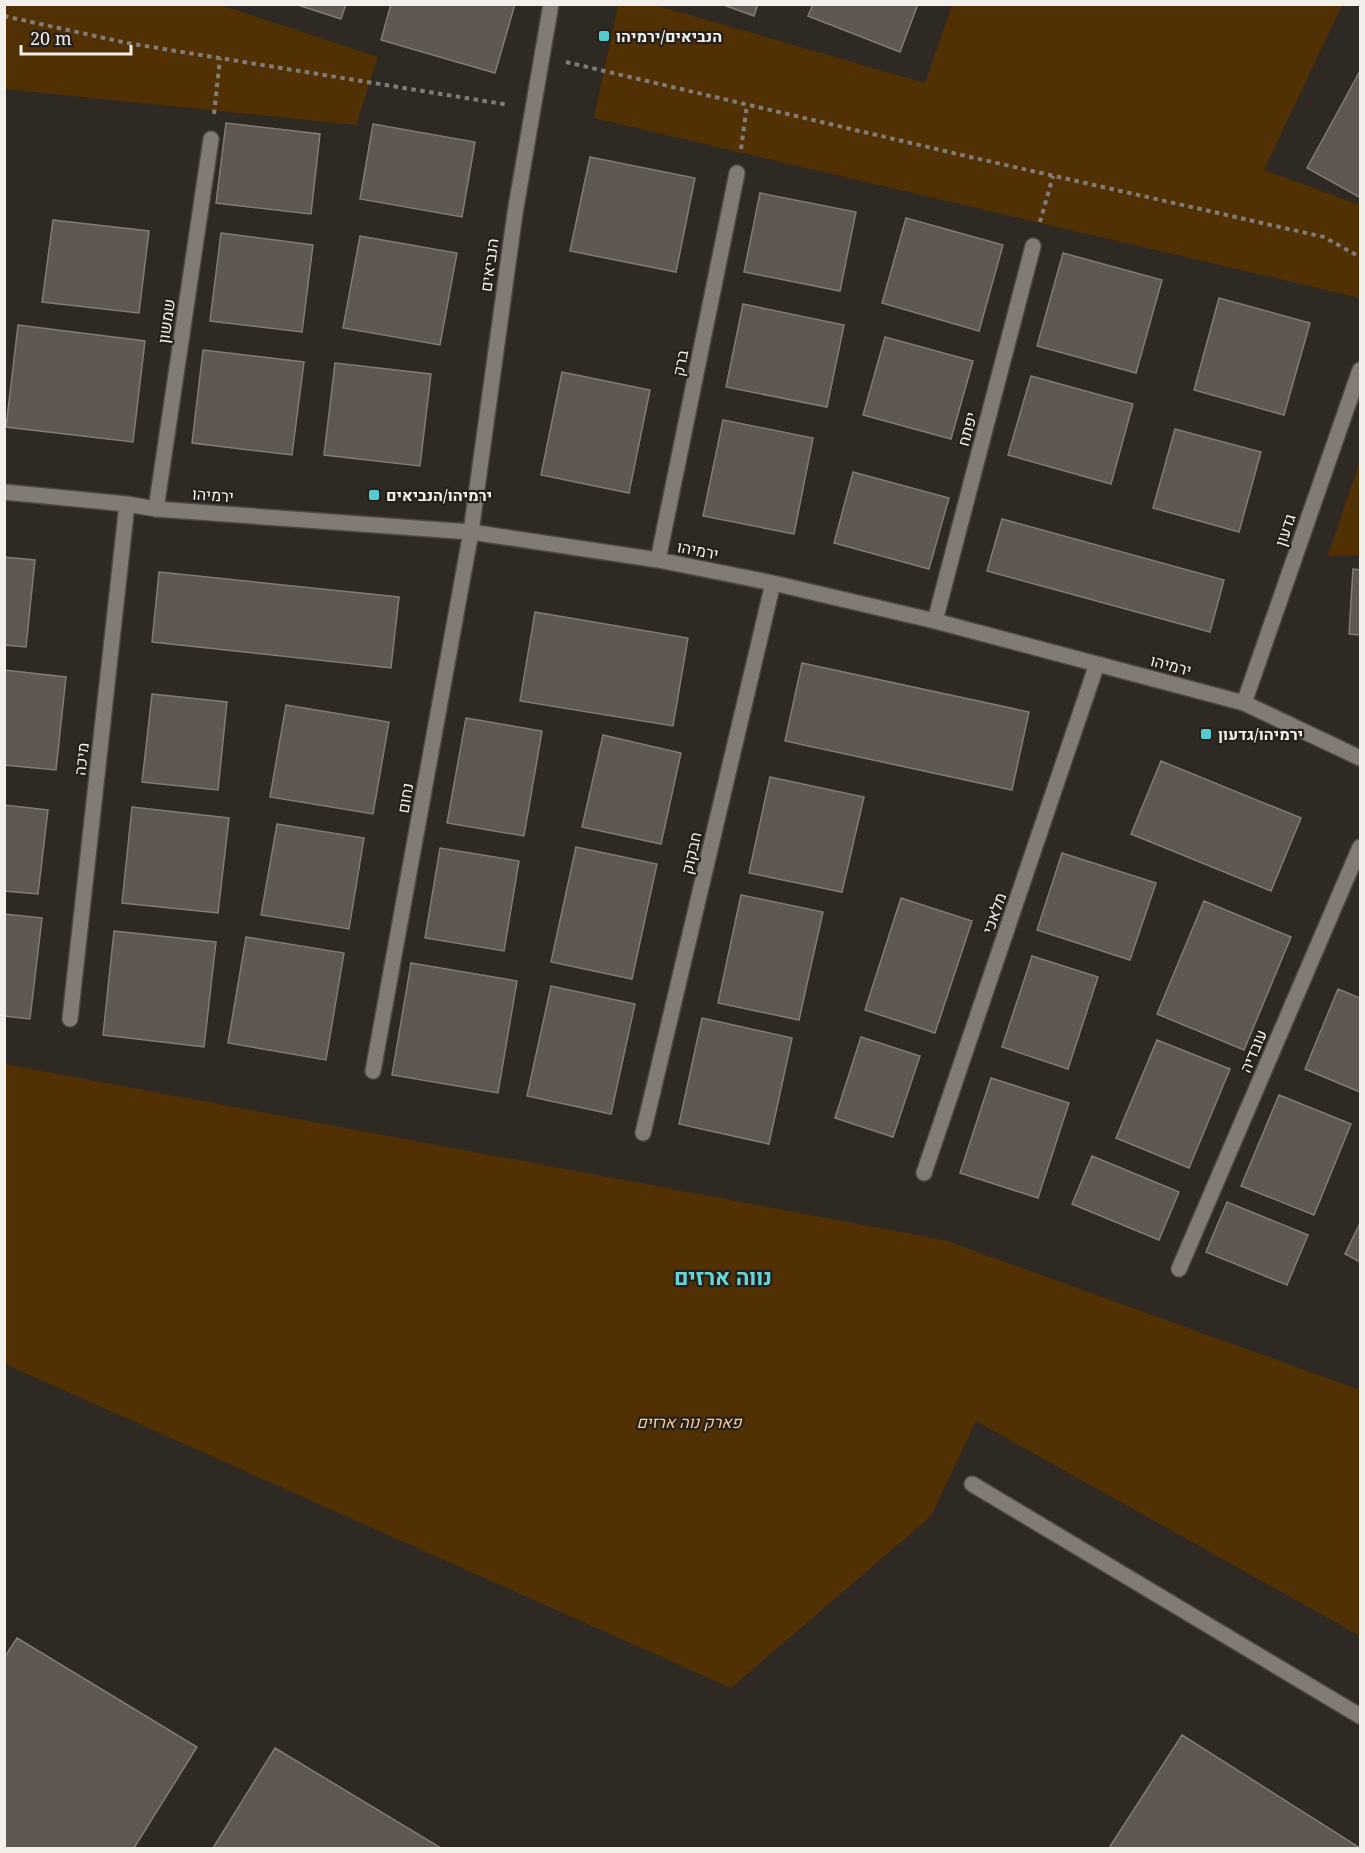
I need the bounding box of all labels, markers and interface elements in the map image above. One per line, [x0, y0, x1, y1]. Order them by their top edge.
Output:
scale bar [21, 18, 130, 56]
place label: הנביאים/ירמיהו [616, 25, 722, 47]
text: 20 m [30, 26, 72, 50]
marker: הנביאים/ירמיהו [597, 29, 611, 43]
street label: הנביאים [474, 237, 504, 293]
street label: שמשון [152, 297, 180, 345]
street label: ברק [667, 347, 693, 378]
street label: יפתח [952, 409, 982, 449]
street label: ירמיהו [191, 483, 235, 507]
place label: ירמיהו/הנביאים [386, 484, 492, 506]
marker: ירמיהו/הנביאים [367, 488, 381, 502]
street label: גדעון [1269, 511, 1301, 549]
street label: ירמיהו [675, 535, 721, 565]
street label: ירמיהו [1148, 649, 1194, 681]
place label: ירמיהו/גדעון [1218, 723, 1303, 745]
marker: ירמיהו/גדעון [1199, 727, 1213, 741]
street label: מיכה [68, 741, 94, 777]
street label: נחום [392, 781, 418, 815]
street label: חבקוק [675, 830, 707, 876]
street label: מלאכי [977, 890, 1011, 936]
street label: עובדיה [1234, 1026, 1272, 1076]
district label: נווה ארזים [674, 1261, 772, 1291]
park label: פארק נוה ארזים [636, 1411, 743, 1433]

